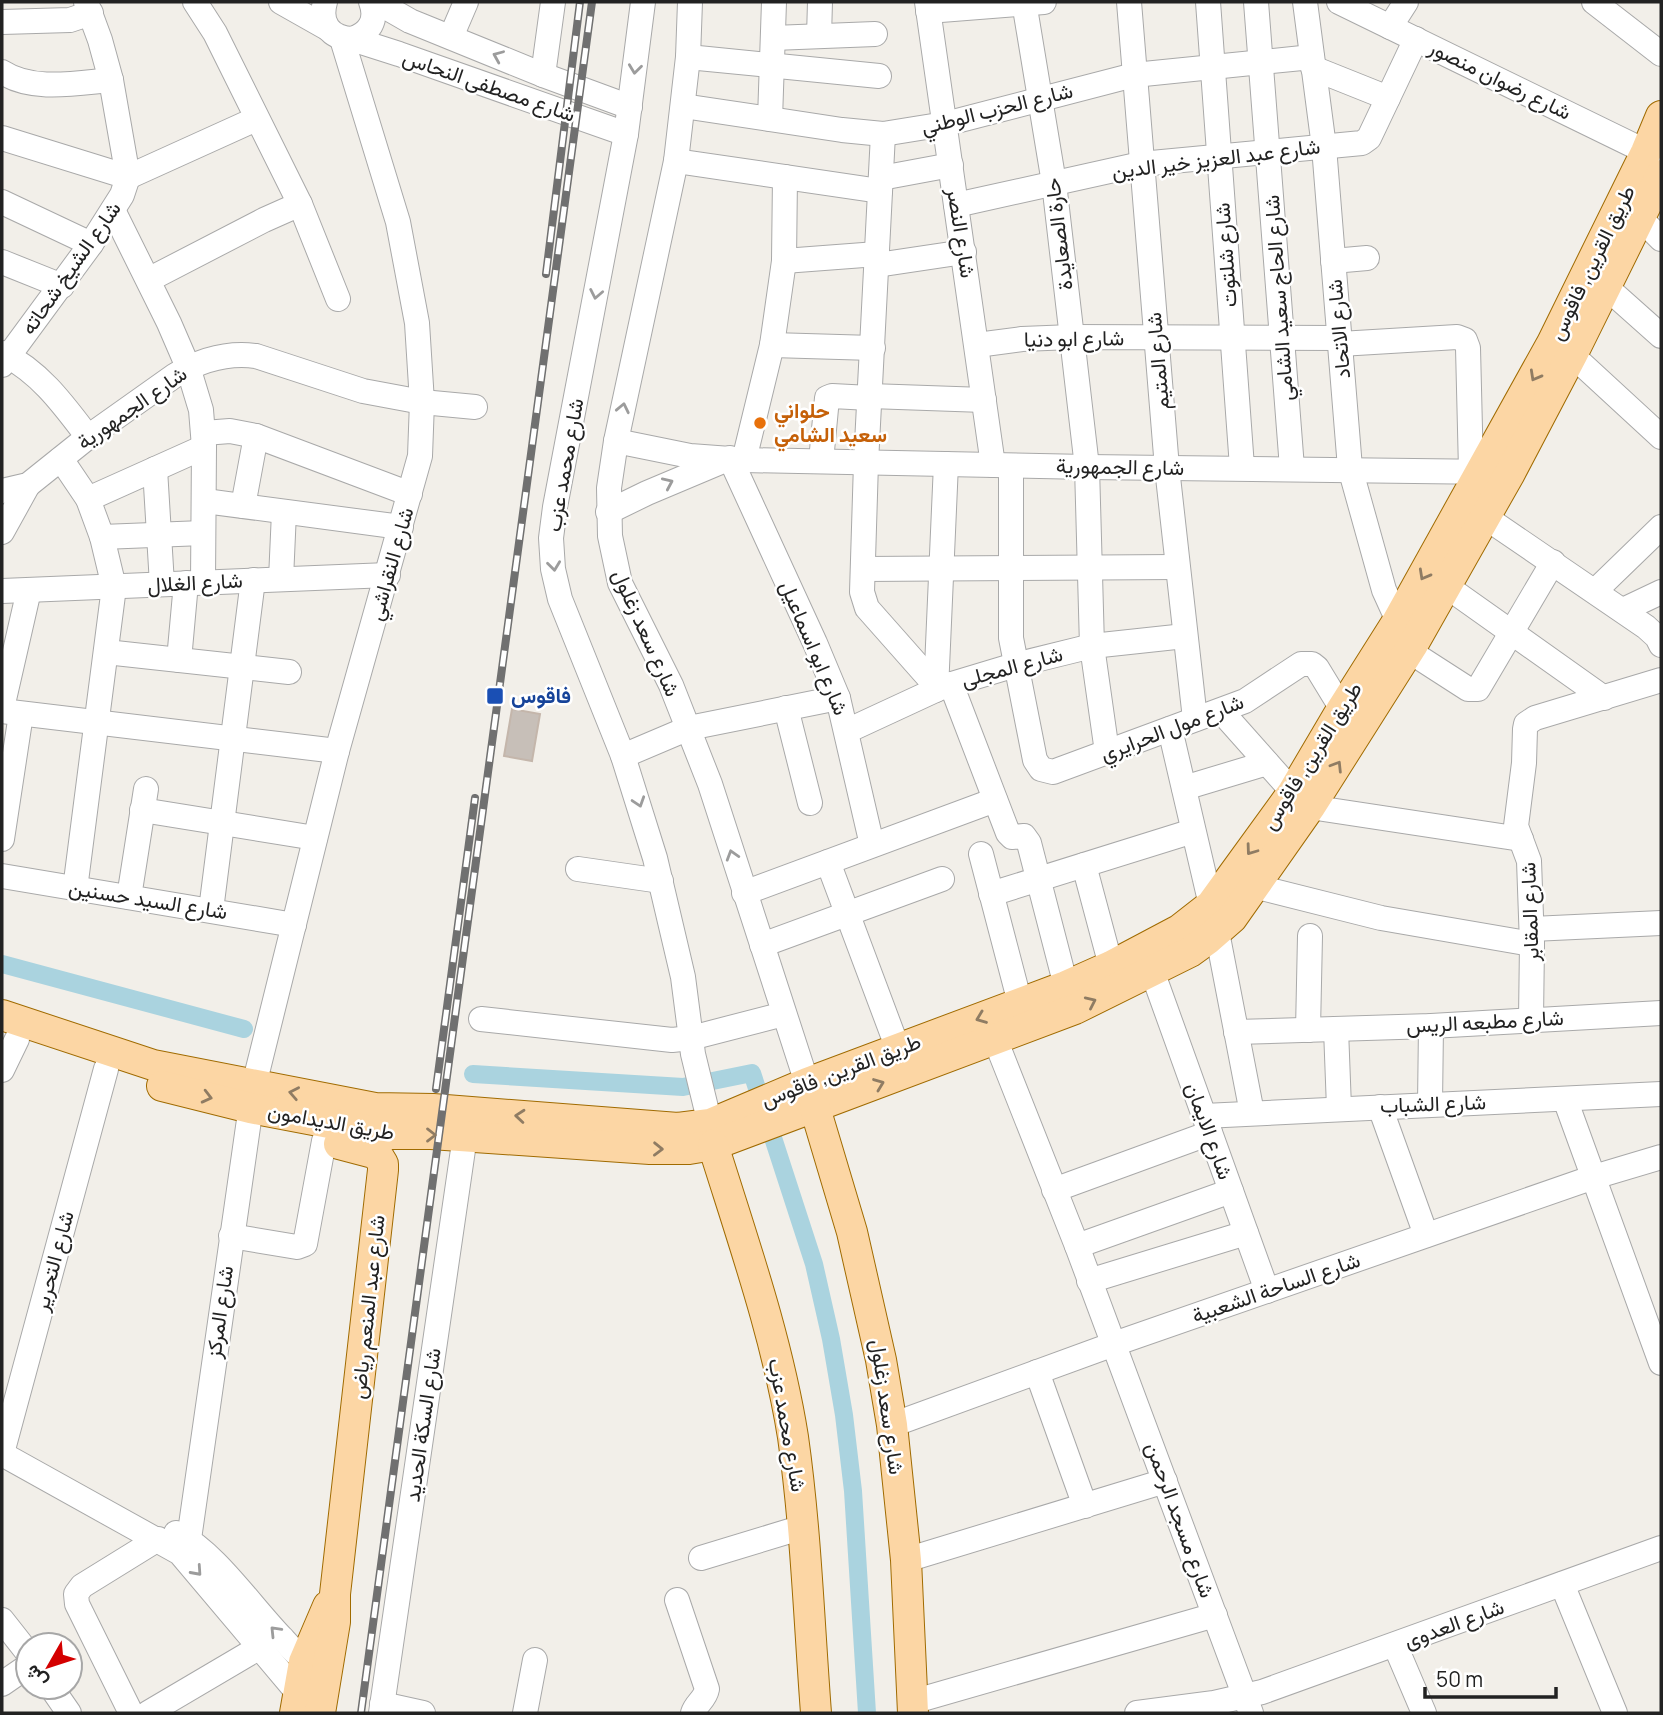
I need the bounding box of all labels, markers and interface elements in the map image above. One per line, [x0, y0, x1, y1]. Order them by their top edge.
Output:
street label: شارع رضوان منصور [1423, 32, 1576, 127]
street label: شارع مصطفى النحاس [399, 42, 579, 129]
one-way arrow [492, 50, 505, 64]
one-way arrow [627, 64, 642, 75]
street label: شارع الحزب الوطني [918, 76, 1076, 144]
street label: شارع عبد العزيز خير الدين [1110, 131, 1322, 186]
street label: حارة الصعايدة [1037, 176, 1079, 292]
street label: طريق القرين, فاقوس [1541, 180, 1641, 345]
street label: شارع النصر [940, 185, 983, 280]
street label: شارع الحاج سعيد الشامي [1257, 194, 1303, 402]
street label: شارع الشيخ شحاته [14, 195, 127, 340]
street label: شارع شلتوت [1207, 202, 1244, 308]
street label: شارع الاتحاد [1320, 278, 1357, 380]
one-way arrow [589, 287, 604, 299]
street label: شارع المتيم [1139, 311, 1176, 411]
street label: شارع ابو دنيا [1024, 323, 1124, 354]
street label: شارع الجمهورية [71, 359, 193, 456]
one-way arrow [1529, 368, 1543, 381]
street label: شارع محمد عزب [538, 396, 591, 534]
place label: حلواني سعيد الشامي [774, 396, 887, 452]
one-way arrow [615, 402, 630, 414]
marker: حلواني سعيد الشامي [752, 415, 768, 431]
street label: شارع الجمهورية [1056, 451, 1184, 482]
one-way arrow [661, 478, 673, 492]
street label: شارع النقراشي [361, 504, 423, 625]
one-way arrow [546, 560, 561, 572]
street label: شارع سعد زغلول [605, 565, 687, 701]
street label: شارع الغلال [147, 566, 243, 599]
one-way arrow [1419, 567, 1432, 580]
street label: شارع ابو اسماعيل [773, 576, 856, 719]
street label: شارع المجلى [958, 639, 1066, 694]
street label: طريق القرين, فاقوس [1254, 676, 1368, 835]
place label: فاقوس [511, 681, 571, 709]
marker: فاقوس [485, 686, 505, 706]
street label: شارع مول الحرايري [1096, 687, 1249, 771]
one-way arrow [1328, 760, 1341, 773]
one-way arrow [630, 796, 645, 808]
one-way arrow [1247, 842, 1259, 855]
one-way arrow [726, 850, 740, 862]
street label: شارع المقابر [1513, 862, 1546, 963]
street label: شارع السيد حسنين [67, 873, 230, 926]
one-way arrow [1084, 996, 1096, 1010]
street label: شارع مطبعه الريس [1405, 1003, 1564, 1040]
one-way arrow [976, 1009, 988, 1023]
street label: طريق القرين, فاقوس [757, 1027, 925, 1113]
one-way arrow [872, 1078, 884, 1092]
street label: شارع الايمان [1178, 1078, 1240, 1183]
one-way arrow [288, 1086, 300, 1101]
street label: شارع الشباب [1379, 1087, 1487, 1120]
one-way arrow [201, 1089, 213, 1104]
street label: طريق الديدامون [266, 1096, 397, 1146]
one-way arrow [514, 1109, 526, 1124]
one-way arrow [426, 1127, 437, 1143]
one-way arrow [653, 1141, 664, 1157]
street label: شارع التحرير [26, 1208, 81, 1315]
street label: شارع عبد المنعم رياض [343, 1213, 392, 1400]
street label: شارع الساحة الشعبية [1188, 1245, 1364, 1330]
street label: شارع المركز [199, 1264, 240, 1361]
street label: شارع سعد زغلول [864, 1337, 911, 1476]
street label: شارع السكة الحديد [397, 1346, 448, 1504]
street label: شارع محمد عزب [761, 1356, 814, 1494]
street label: شارع مسجد الرحمن [1139, 1438, 1222, 1602]
one-way arrow [188, 1563, 201, 1576]
street label: شارع العدوى [1400, 1592, 1508, 1655]
one-way arrow [270, 1626, 283, 1639]
north arrow [14, 1631, 84, 1701]
scale bar [1425, 1656, 1556, 1700]
text: ش [18, 1660, 53, 1694]
text: 50 m [1436, 1665, 1483, 1693]

